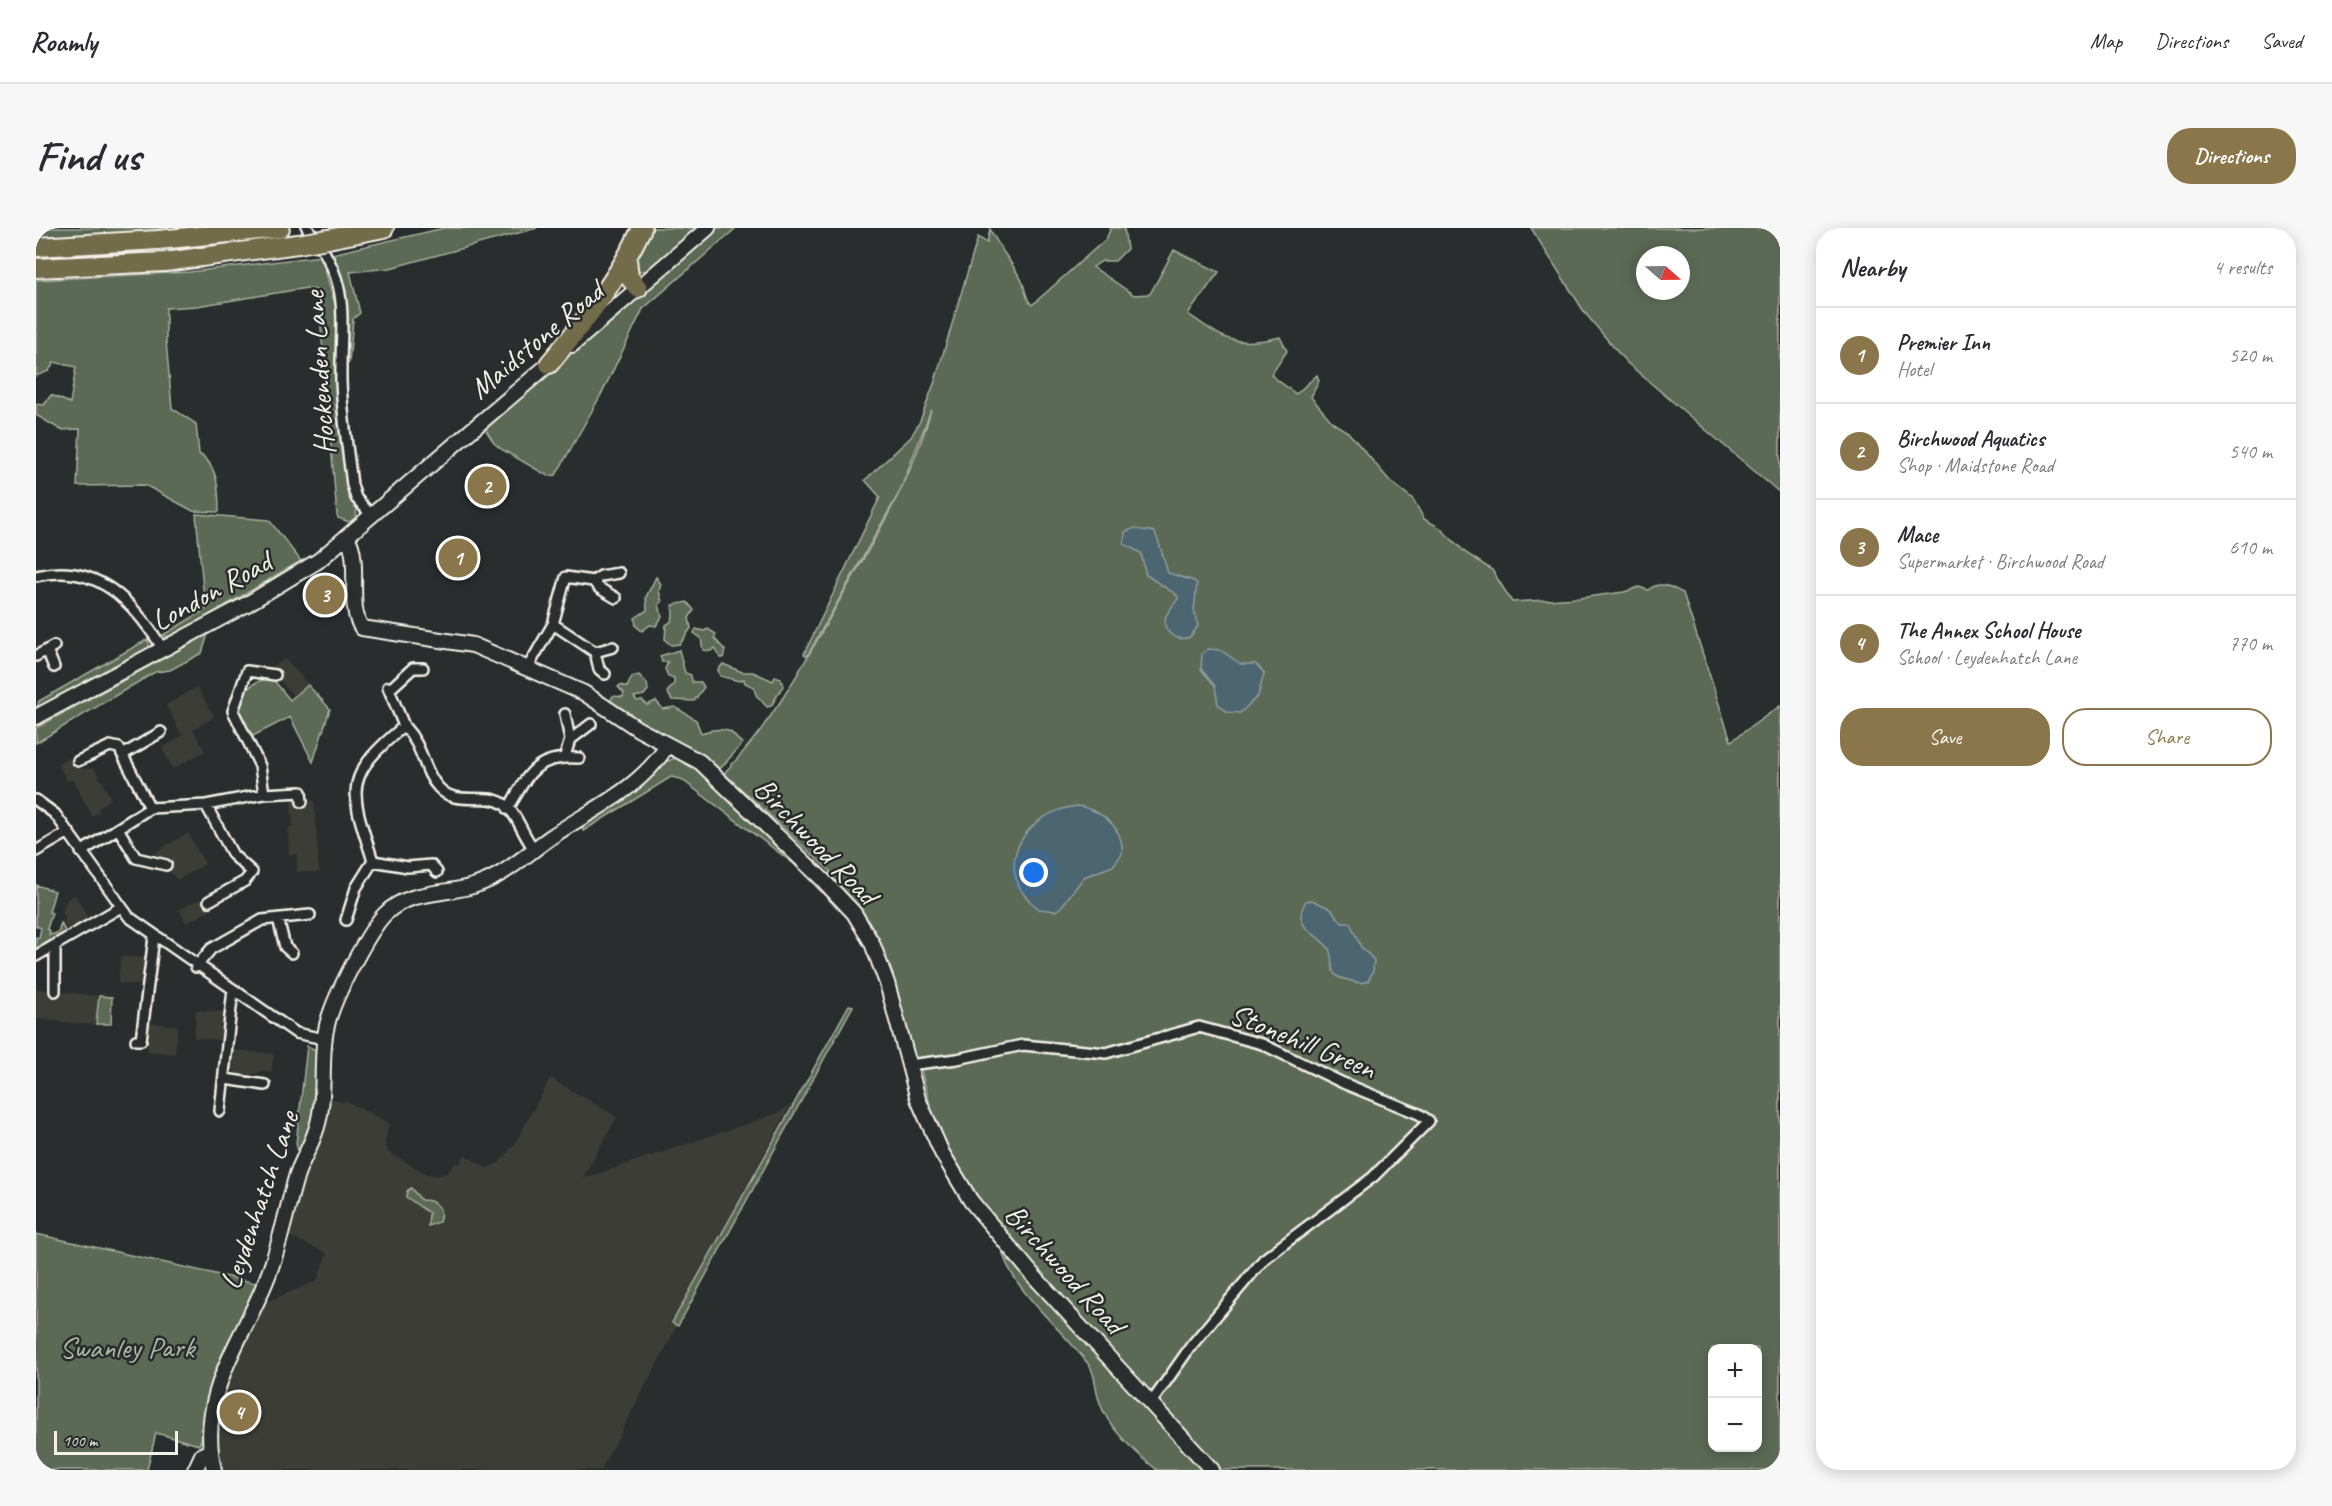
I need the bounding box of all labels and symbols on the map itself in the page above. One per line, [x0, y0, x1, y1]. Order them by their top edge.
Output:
north arrow [1636, 246, 1690, 300]
street label: Maidstone Road [461, 270, 614, 407]
street label: Hockenden Lane [294, 288, 344, 456]
pin: 2 [468, 464, 506, 508]
pin: 1 [438, 536, 478, 580]
street label: London Road [144, 541, 281, 639]
pin: 3 [306, 572, 344, 617]
street label: Birchwood Road [746, 769, 889, 916]
your location [1019, 858, 1048, 887]
street label: Stonehill Green [1224, 995, 1383, 1088]
street label: Leydenhatch Lane [211, 1104, 308, 1294]
street label: Birchwood Road [997, 1196, 1136, 1345]
park label: Swanley Park [60, 1328, 196, 1366]
pin: 4 [220, 1390, 258, 1434]
scale bar [54, 1428, 178, 1456]

